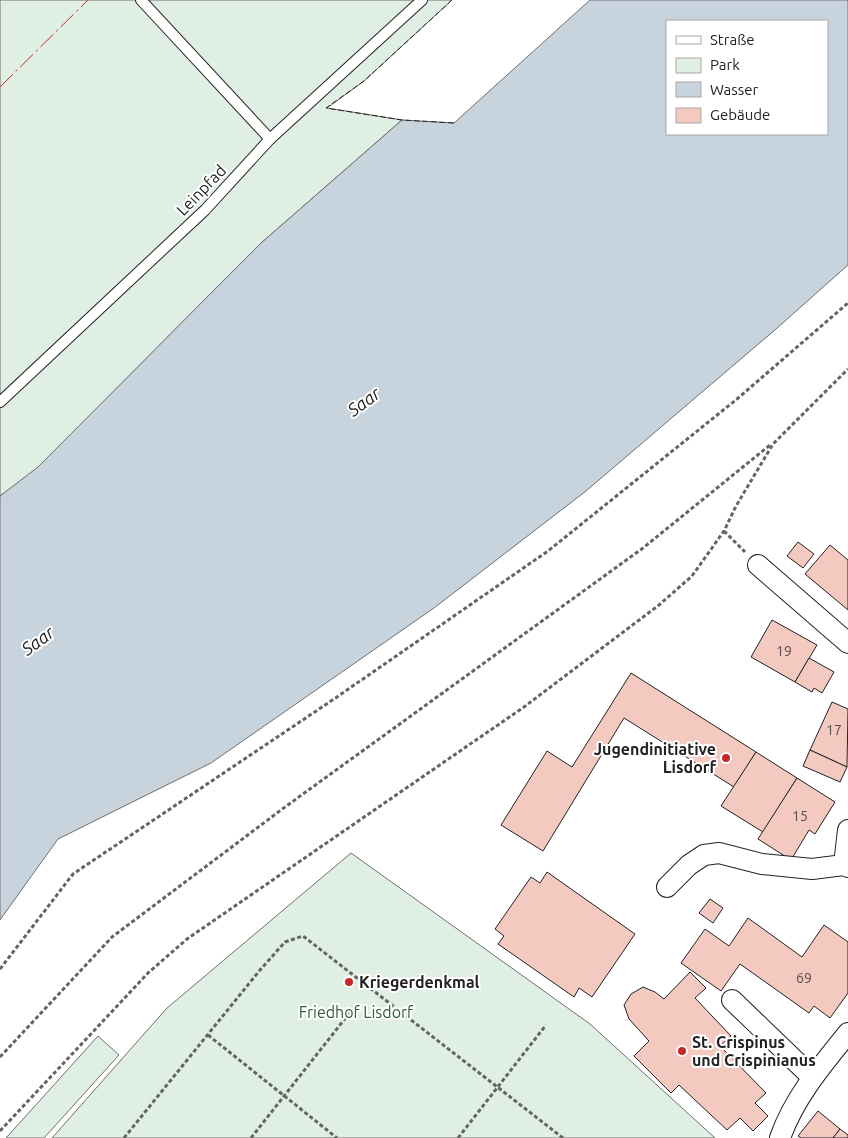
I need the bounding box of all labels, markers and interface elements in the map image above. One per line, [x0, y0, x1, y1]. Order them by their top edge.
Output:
legend [666, 20, 828, 135]
text: Straße [710, 31, 754, 48]
text: Park [710, 56, 740, 73]
text: Wasser [710, 81, 759, 98]
text: Gebäude [710, 106, 770, 123]
street label: Leinpfad [173, 161, 229, 219]
water label: Saar [342, 382, 385, 420]
water label: Saar [16, 621, 59, 659]
house number: 19 [776, 643, 792, 659]
house number: 17 [826, 722, 842, 738]
place label: Jugendinitiative Lisdorf [594, 740, 716, 776]
marker: Jugendinitiative Lisdorf [720, 752, 732, 764]
house number: 15 [792, 808, 808, 824]
house number: 69 [796, 970, 812, 986]
place label: Kriegerdenkmal [359, 973, 480, 991]
marker: Kriegerdenkmal [343, 976, 355, 988]
park label: Friedhof Lisdorf [299, 1003, 414, 1021]
place label: St. Crispinus und Crispinianus [692, 1033, 816, 1069]
marker: St. Crispinus und Crispinianus [676, 1045, 688, 1057]

